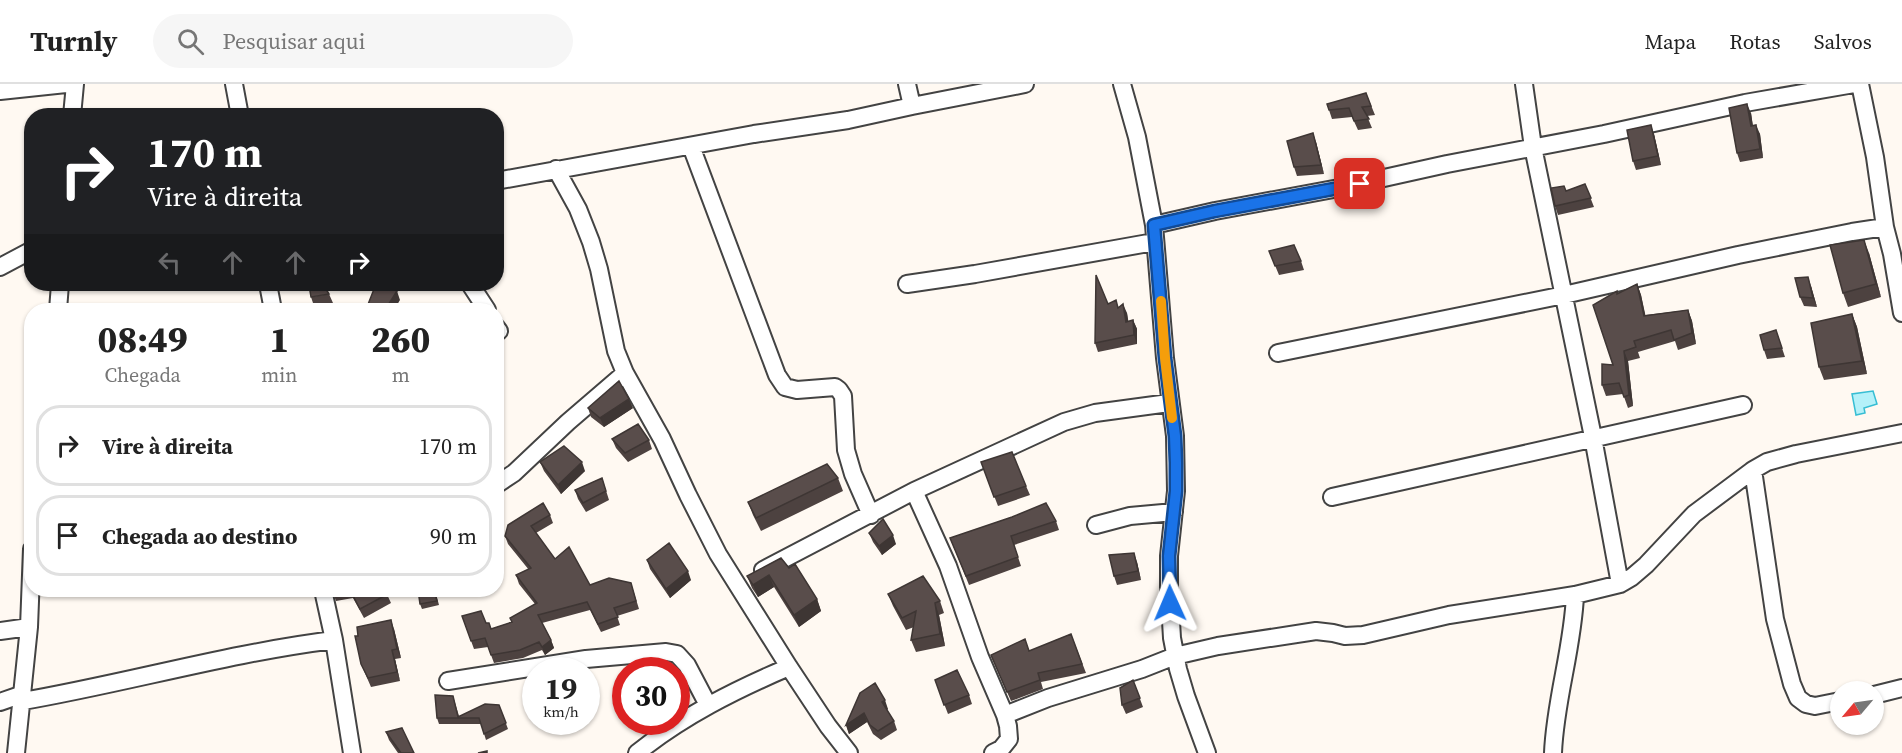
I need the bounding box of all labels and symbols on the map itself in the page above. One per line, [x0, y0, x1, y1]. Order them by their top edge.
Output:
pin [1334, 158, 1385, 209]
position arrow [1138, 571, 1202, 635]
speed limit sign: 30 [612, 657, 690, 735]
north arrow [1830, 681, 1884, 735]

